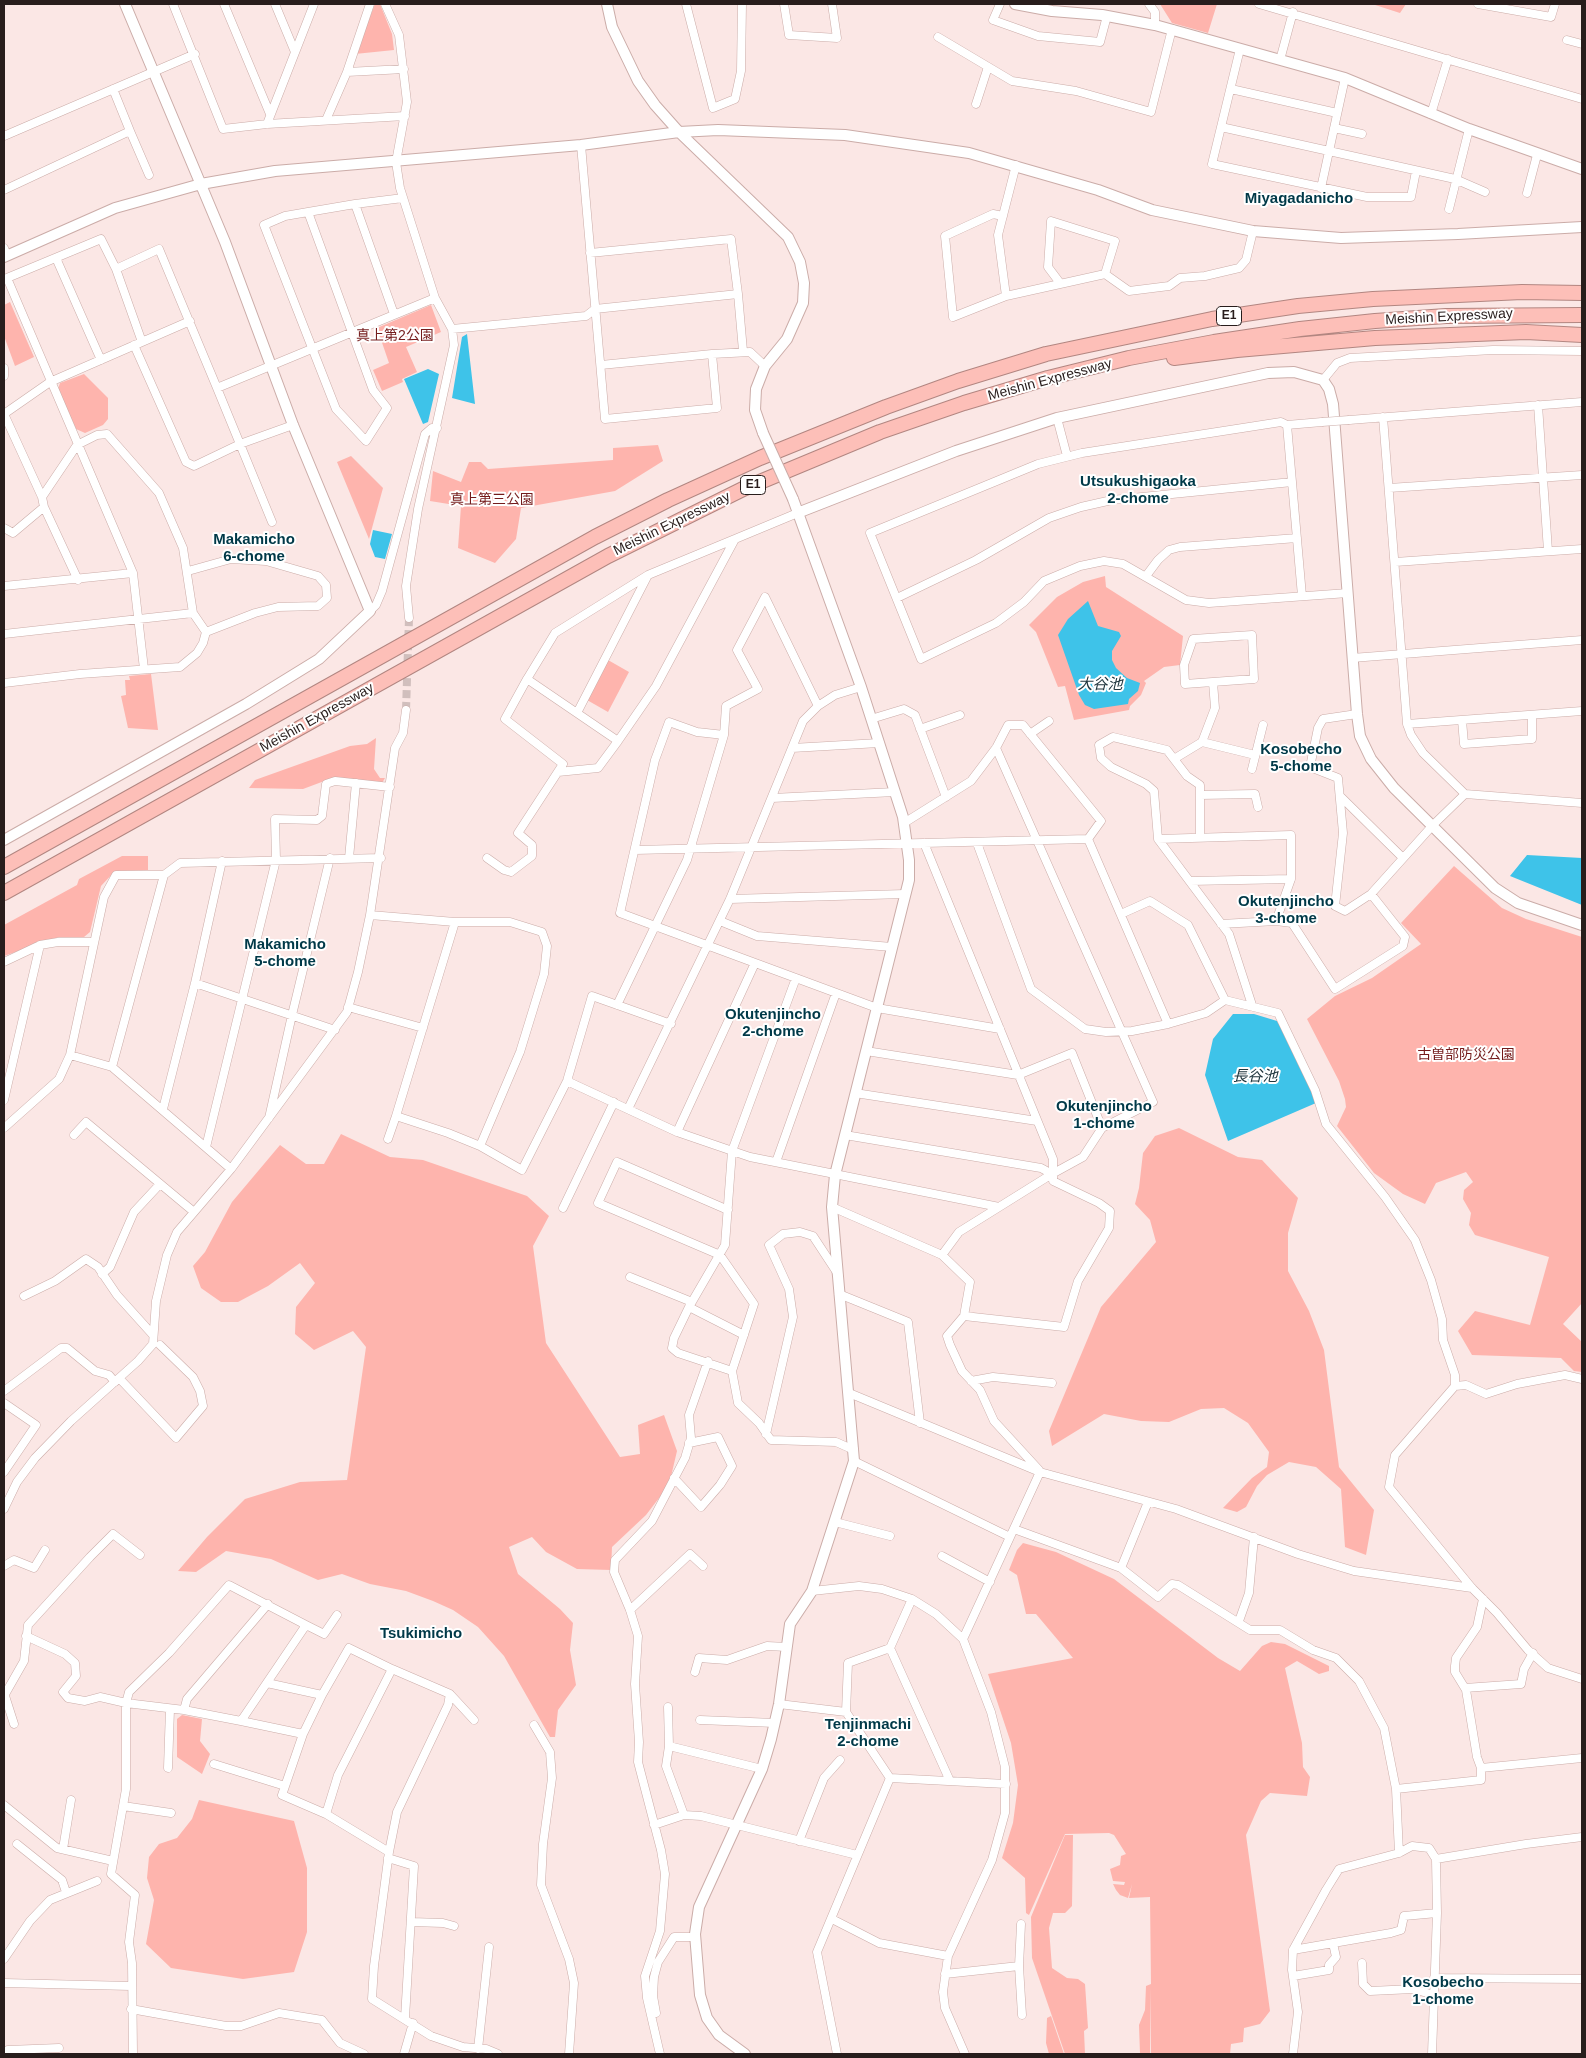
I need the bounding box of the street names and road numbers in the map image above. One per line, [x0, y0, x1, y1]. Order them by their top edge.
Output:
street label: Meishin Expressway [1385, 305, 1513, 329]
road number: E1 [1216, 306, 1242, 326]
street label: Meishin Expressway [986, 355, 1114, 405]
road number: E1 [740, 476, 766, 494]
street label: Meishin Expressway [611, 488, 733, 560]
street label: Meishin Expressway [257, 680, 377, 756]

